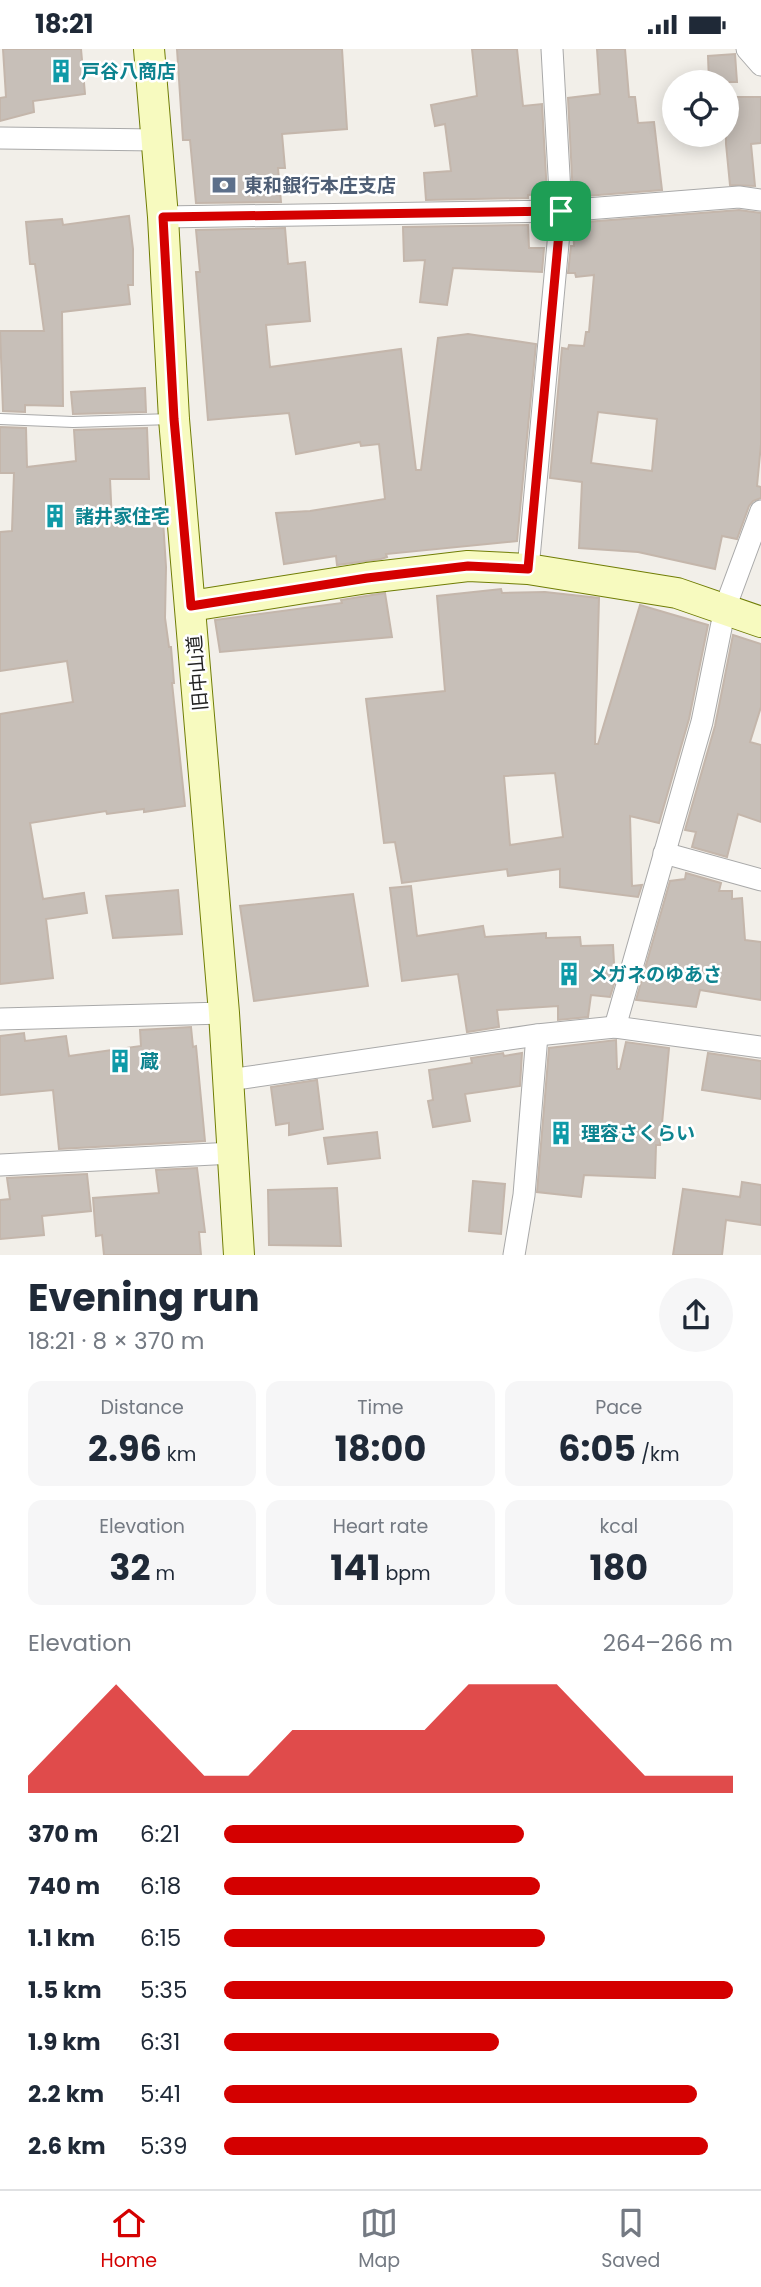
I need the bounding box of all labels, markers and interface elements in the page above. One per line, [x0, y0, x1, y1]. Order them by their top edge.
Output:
text: 18:21 [35, 6, 94, 42]
building icon: 戸谷八商店 [47, 57, 75, 85]
place label: 戸谷八商店 [81, 58, 176, 85]
map controls [662, 70, 739, 147]
button: locate [662, 70, 739, 147]
bank icon: 東和銀行本庄支店 [210, 171, 238, 199]
place label: 東和銀行本庄支店 [244, 172, 396, 199]
pin [531, 181, 591, 241]
icon: arrive [542, 192, 580, 230]
building icon: 諸井家住宅 [41, 502, 69, 530]
place label: 諸井家住宅 [75, 503, 170, 530]
street label: 旧中山道 [181, 634, 214, 712]
building icon: メガネのゆあさ [555, 960, 583, 988]
place label: メガネのゆあさ [589, 961, 722, 988]
building icon: 蔵 [106, 1047, 134, 1075]
place label: 蔵 [140, 1048, 159, 1075]
building icon: 理容さくらい [547, 1119, 575, 1147]
place label: 理容さくらい [581, 1120, 695, 1147]
text: Evening run [28, 1271, 260, 1324]
button: share [659, 1278, 733, 1352]
text: 18:21 · 8 × 370 m [28, 1325, 204, 1357]
text: Distance [101, 1394, 184, 1421]
text: Time [357, 1394, 404, 1421]
text: Pace [595, 1394, 642, 1421]
text: 2.96 [88, 1424, 162, 1473]
text: 18:00 [335, 1424, 426, 1473]
text: 6:05 [558, 1424, 636, 1473]
text: km [162, 1441, 196, 1468]
text: /km [636, 1441, 679, 1468]
text: Elevation [99, 1513, 185, 1540]
text: Heart rate [333, 1513, 428, 1540]
text: kcal [599, 1513, 638, 1540]
text: 32 [109, 1543, 150, 1592]
text: 141 [330, 1543, 380, 1592]
text: 180 [589, 1543, 648, 1592]
text: m [150, 1560, 175, 1587]
text: bpm [380, 1560, 431, 1587]
text: Elevation [28, 1627, 132, 1659]
text: 264–266 m [603, 1627, 733, 1659]
text: 370 m [28, 1818, 98, 1850]
text: 6:21 [140, 1818, 180, 1850]
text: 740 m [28, 1870, 100, 1902]
text: 6:18 [140, 1870, 181, 1902]
text: 1.1 km [28, 1922, 95, 1954]
text: 6:15 [140, 1922, 181, 1954]
text: 1.5 km [28, 1974, 102, 2006]
text: 5:35 [140, 1974, 187, 2006]
text: 1.9 km [28, 2026, 101, 2058]
text: 6:31 [140, 2026, 180, 2058]
text: 2.2 km [28, 2078, 104, 2110]
text: 5:41 [140, 2078, 181, 2110]
text: 2.6 km [28, 2130, 106, 2162]
text: 5:39 [140, 2130, 187, 2162]
tab: Home [100, 2204, 157, 2275]
tab: Map [358, 2204, 400, 2275]
tab: Saved [601, 2204, 660, 2275]

